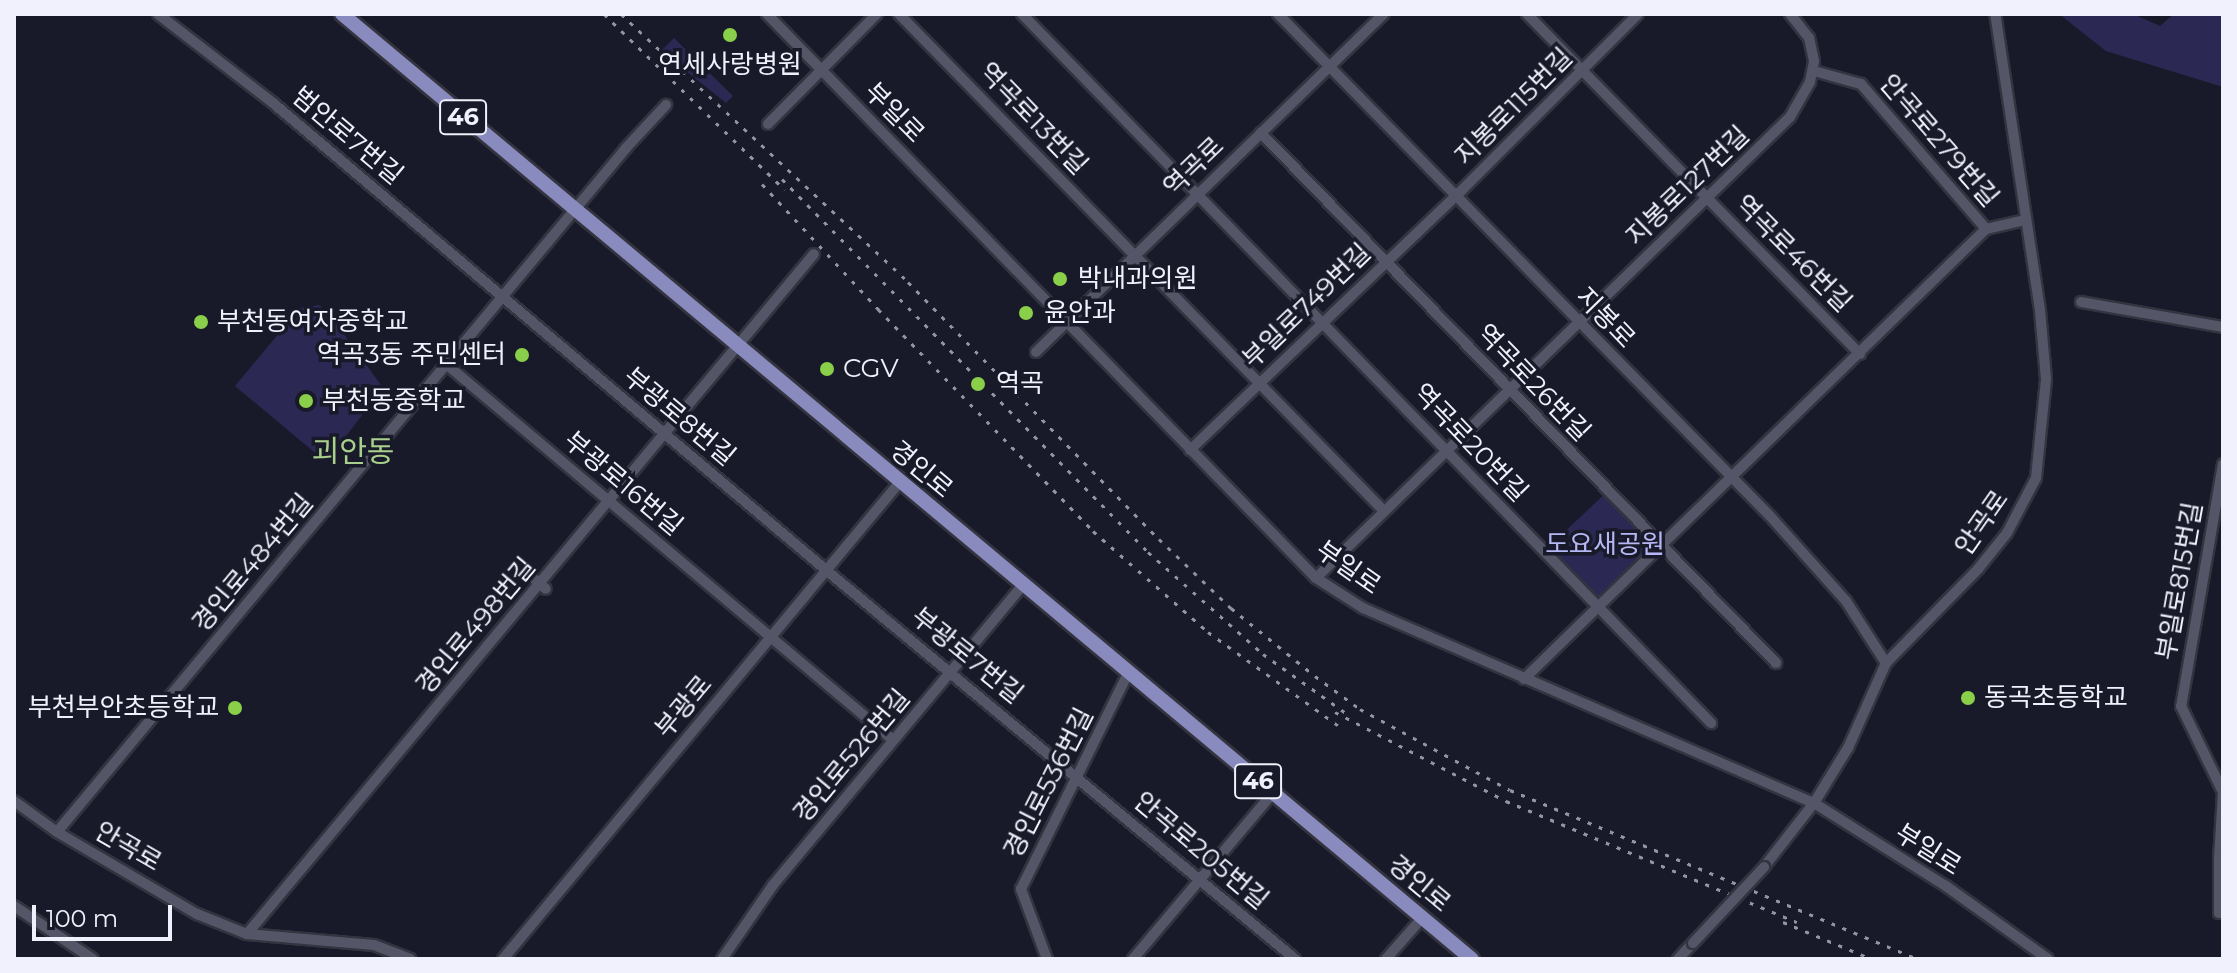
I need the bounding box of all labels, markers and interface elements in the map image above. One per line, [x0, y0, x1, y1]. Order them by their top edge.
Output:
marker: 연세사랑병원 [719, 24, 741, 46]
street label: 지봉로115번길 [1449, 42, 1579, 172]
place label: 연세사랑병원 [658, 49, 802, 81]
street label: 역곡로13번길 [972, 56, 1094, 182]
street label: 안곡로279번길 [1873, 68, 2005, 214]
street label: 부일로 [858, 77, 930, 149]
street label: 범안로7번길 [285, 81, 409, 191]
road number: 46 [439, 97, 487, 137]
street label: 지봉로127번길 [1620, 120, 1756, 252]
street label: 역곡로 [1157, 131, 1231, 203]
street label: 역곡로46번길 [1728, 189, 1858, 319]
street label: 부일로749번길 [1236, 237, 1378, 375]
place label: 박내과의원 [1078, 263, 1198, 295]
marker: 박내과의원 [1049, 268, 1071, 290]
street label: 지봉로 [1569, 281, 1641, 355]
place label: 윤안과 [1044, 297, 1116, 329]
marker: 윤안과 [1015, 302, 1037, 324]
place label: 부천동여자중학교 [217, 306, 408, 338]
marker: 부천동여자중학교 [192, 313, 210, 331]
street label: 역곡로26번길 [1470, 318, 1596, 448]
place label: 역곡3동 주민센터 [317, 339, 506, 371]
marker: 역곡3동 주민센터 [513, 346, 531, 364]
place label: CGV [843, 353, 899, 385]
marker: CGV [818, 360, 836, 378]
street label: 부광로8번길 [617, 361, 741, 473]
place label: 역곡 [996, 368, 1044, 400]
marker: 역곡 [967, 373, 989, 395]
street label: 역곡로20번길 [1406, 378, 1534, 508]
place label: 부천동중학교 [322, 385, 466, 417]
marker: 부천동중학교 [297, 392, 315, 410]
street label: 부광로16번길 [558, 426, 688, 542]
district label: 괴안동 [312, 434, 394, 470]
street label: 경인로 [883, 435, 959, 505]
street label: 안곡로 [1949, 485, 2015, 561]
street label: 경인로484번길 [186, 488, 320, 638]
street label: 부일로815번길 [2151, 499, 2209, 663]
park label: 도요새공원 [1545, 529, 1665, 561]
street label: 부일로 [1310, 535, 1386, 601]
street label: 경인로498번길 [410, 551, 542, 701]
street label: 부광로7번길 [905, 601, 1029, 711]
street label: 부광로 [649, 669, 719, 745]
place label: 동곡초등학교 [1984, 682, 2128, 714]
street label: 경인로526번길 [787, 683, 917, 829]
marker: 동곡초등학교 [1959, 689, 1977, 707]
place label: 부천부안초등학교 [28, 692, 219, 724]
marker: 부천부안초등학교 [226, 699, 244, 717]
street label: 경인로536번길 [998, 703, 1100, 863]
road number: 46 [1234, 761, 1282, 801]
street label: 안곡로205번길 [1127, 786, 1275, 916]
street label: 안곡로 [89, 816, 167, 878]
street label: 부일로 [1889, 818, 1967, 882]
street label: 경인로 [1381, 849, 1457, 919]
scale bar [36, 889, 176, 939]
text: 100 m [46, 904, 118, 933]

